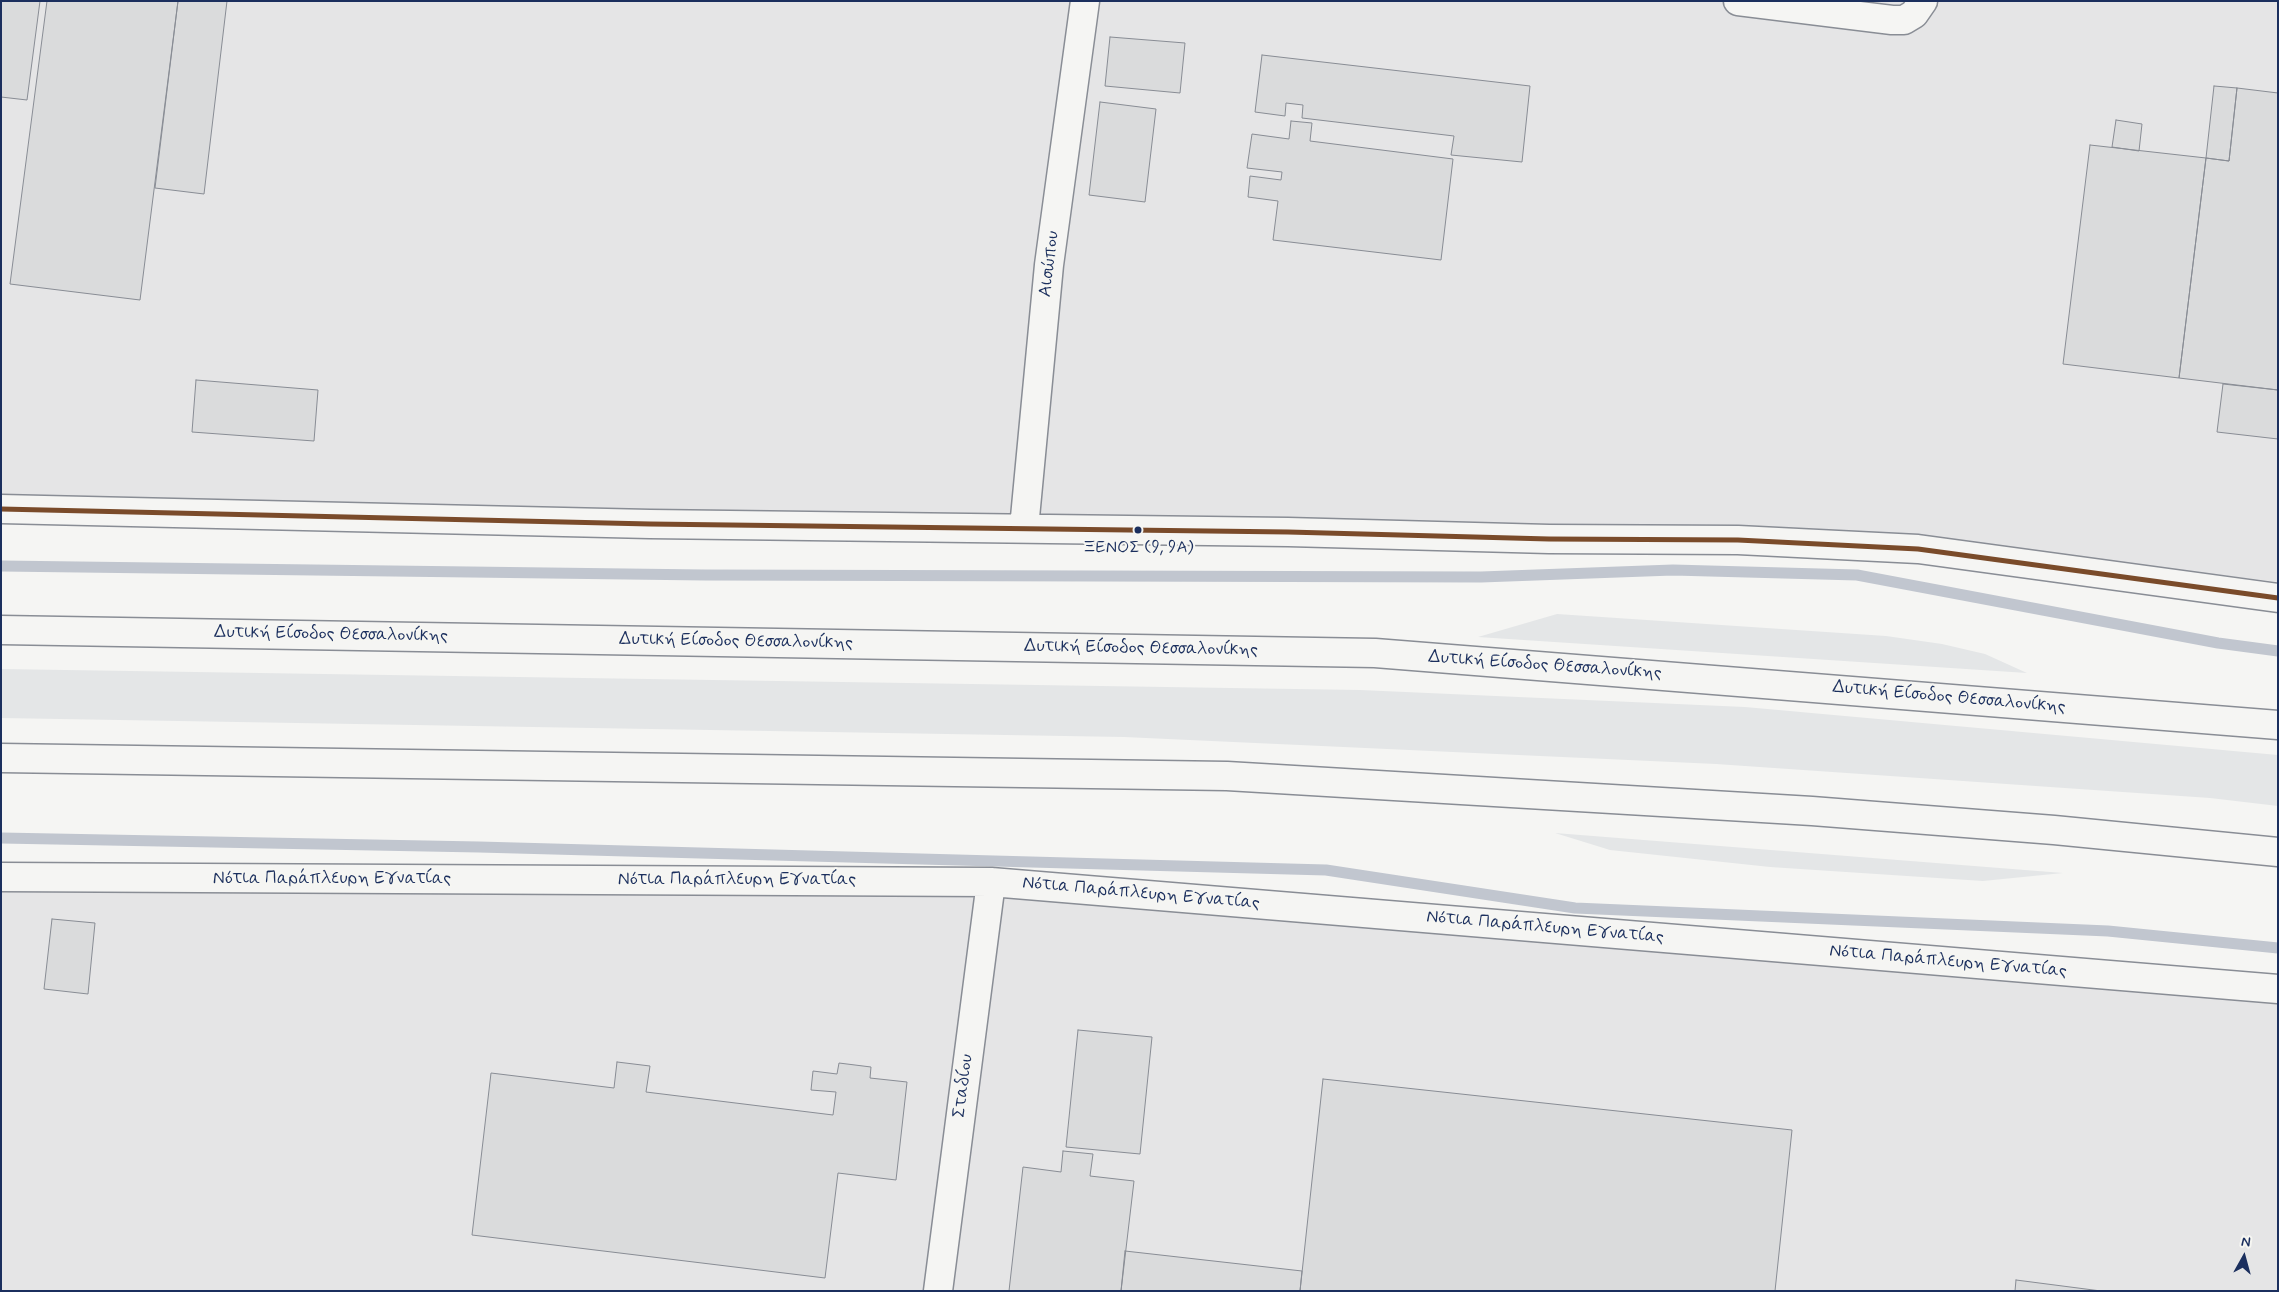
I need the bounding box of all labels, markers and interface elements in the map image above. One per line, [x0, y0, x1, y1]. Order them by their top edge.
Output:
street label: Αισώπου [1035, 230, 1065, 298]
marker: ΞΕΝΟΣ (9, 9Α) [1133, 525, 1143, 535]
place label: ΞΕΝΟΣ (9, 9Α) [1082, 538, 1194, 558]
street label: Δυτική Είσοδος Θεσσαλονίκης [214, 622, 448, 648]
street label: Δυτική Είσοδος Θεσσαλονίκης [619, 629, 853, 655]
street label: Δυτική Είσοδος Θεσσαλονίκης [1024, 636, 1258, 662]
street label: Δυτική Είσοδος Θεσσαλονίκης [1428, 647, 1662, 685]
street label: Δυτική Είσοδος Θεσσαλονίκης [1832, 677, 2066, 719]
street label: Νότια Παράπλευρη Εγνατίας [213, 868, 451, 890]
street label: Νότια Παράπλευρη Εγνατίας [618, 869, 856, 891]
street label: Νότια Παράπλευρη Εγνατίας [1021, 873, 1261, 915]
street label: Νότια Παράπλευρη Εγνατίας [1425, 907, 1665, 949]
street label: Νότια Παράπλευρη Εγνατίας [1828, 941, 2068, 983]
street label: Σταδίου [949, 1053, 979, 1119]
north arrow [2219, 1232, 2269, 1282]
text: N [2240, 1233, 2252, 1252]

